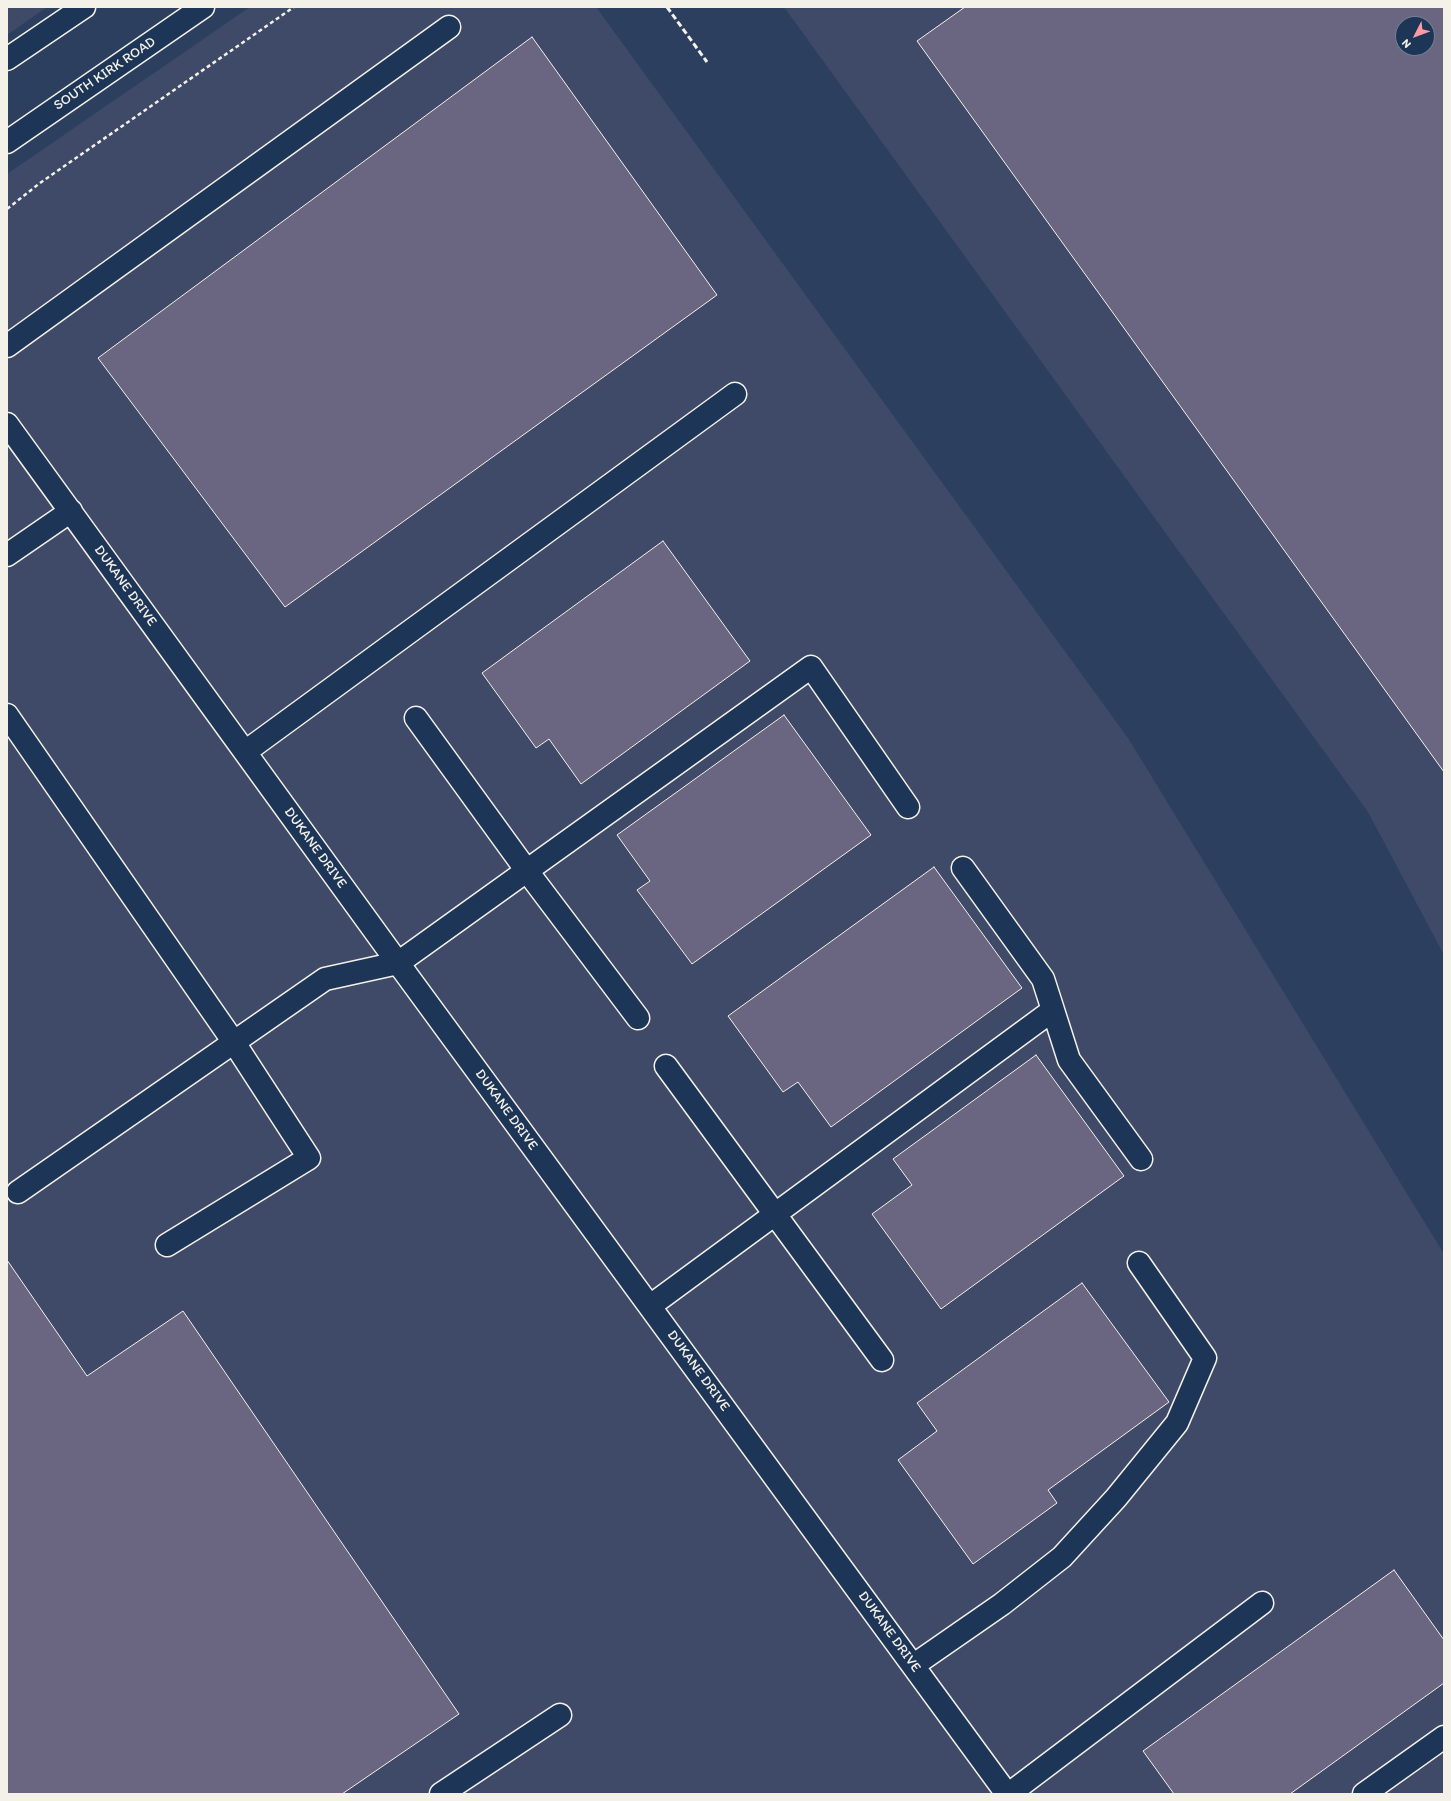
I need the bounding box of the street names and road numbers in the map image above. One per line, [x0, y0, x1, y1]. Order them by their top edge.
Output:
street label: SOUTH KIRK ROAD [51, 34, 159, 114]
street label: DUKANE DRIVE [90, 542, 160, 630]
street label: DUKANE DRIVE [280, 804, 350, 892]
street label: DUKANE DRIVE [471, 1066, 541, 1154]
street label: DUKANE DRIVE [663, 1327, 733, 1415]
street label: DUKANE DRIVE [854, 1588, 924, 1676]

